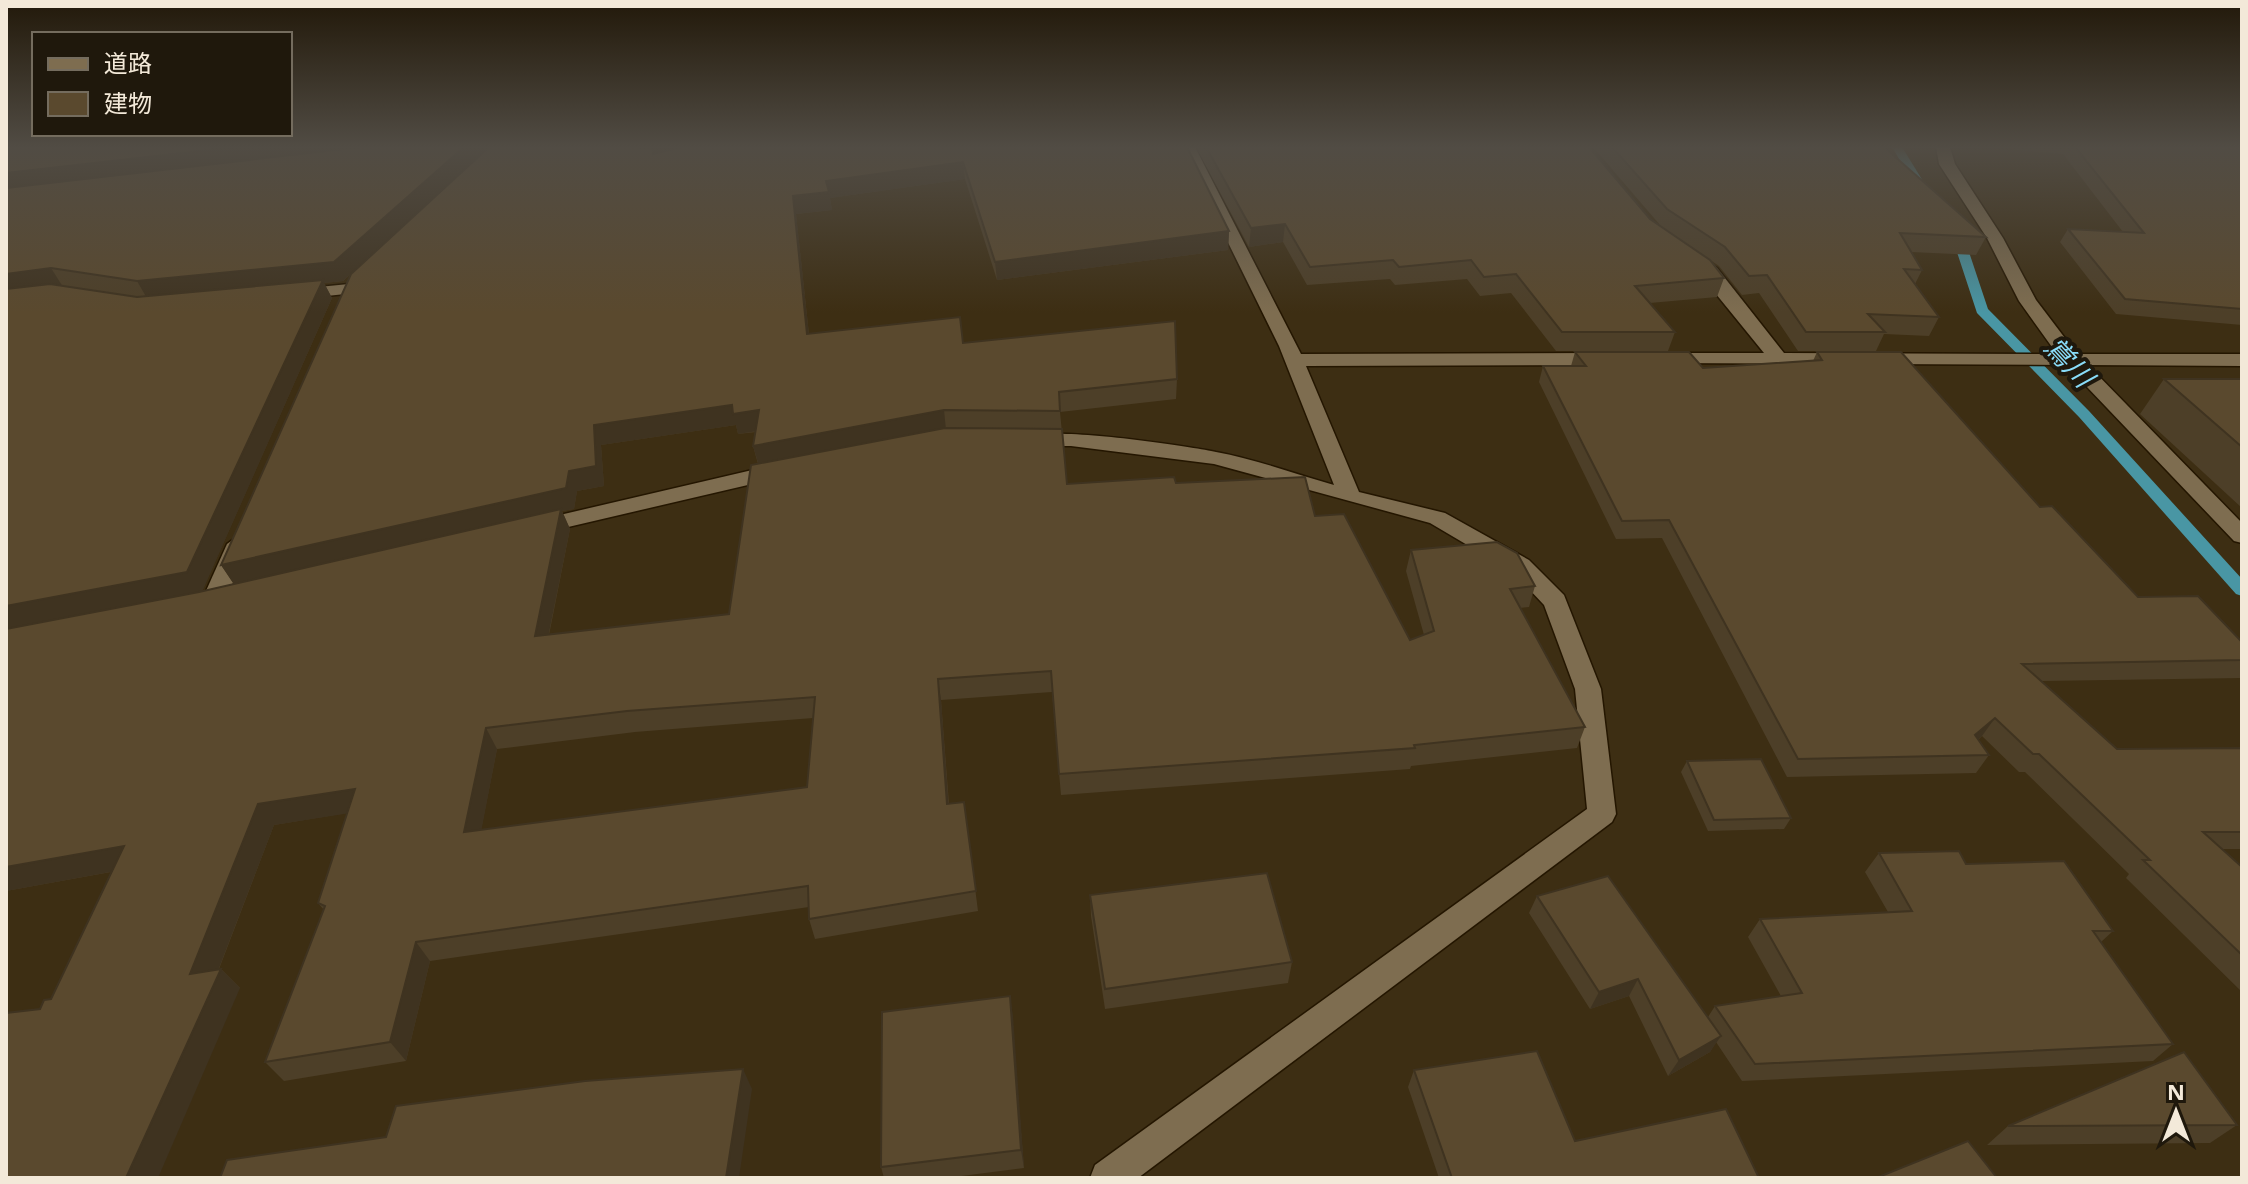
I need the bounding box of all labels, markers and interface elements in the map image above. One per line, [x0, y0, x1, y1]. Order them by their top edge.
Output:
legend [32, 32, 292, 136]
text: 道路 [104, 46, 152, 79]
text: 建物 [104, 86, 152, 119]
water label: 鴬川 [2037, 328, 2105, 397]
north arrow [2136, 1072, 2216, 1152]
text: N [2167, 1076, 2185, 1106]

